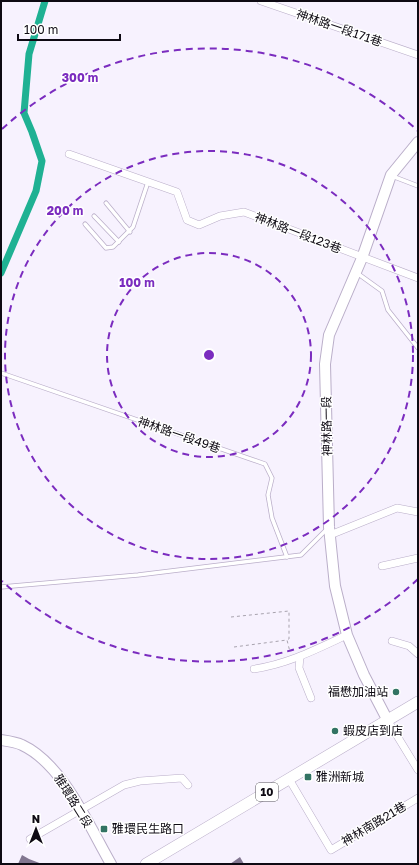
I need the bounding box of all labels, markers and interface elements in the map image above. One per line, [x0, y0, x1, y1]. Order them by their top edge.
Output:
street label: 神林路一段171巷 [294, 6, 384, 49]
scale bar [18, 16, 120, 42]
text: 100 m [24, 22, 58, 37]
text: 300 m [62, 70, 98, 85]
text: 200 m [47, 203, 83, 218]
street label: 神林路一段123巷 [253, 209, 344, 256]
text: 100 m [119, 275, 155, 290]
centre of rings [202, 348, 216, 362]
street label: 神林路一段 [318, 396, 335, 456]
street label: 神林路一段49巷 [136, 413, 223, 456]
place label: 福懋加油站 [328, 684, 388, 699]
marker: 福懋加油站 [391, 687, 401, 697]
place label: 蝦皮店到店 [343, 723, 403, 738]
marker: 蝦皮店到店 [330, 726, 340, 736]
place label: 雅洲新城 [316, 769, 364, 784]
street label: 雅環路二段 [51, 771, 96, 830]
marker: 雅洲新城 [303, 772, 313, 782]
road number: 10 [256, 783, 278, 801]
street label: 神林南路21巷 [339, 798, 409, 849]
north arrow [16, 809, 56, 849]
text: N [32, 812, 40, 825]
place label: 雅環民生路口 [112, 821, 184, 836]
marker: 雅環民生路口 [99, 824, 109, 834]

